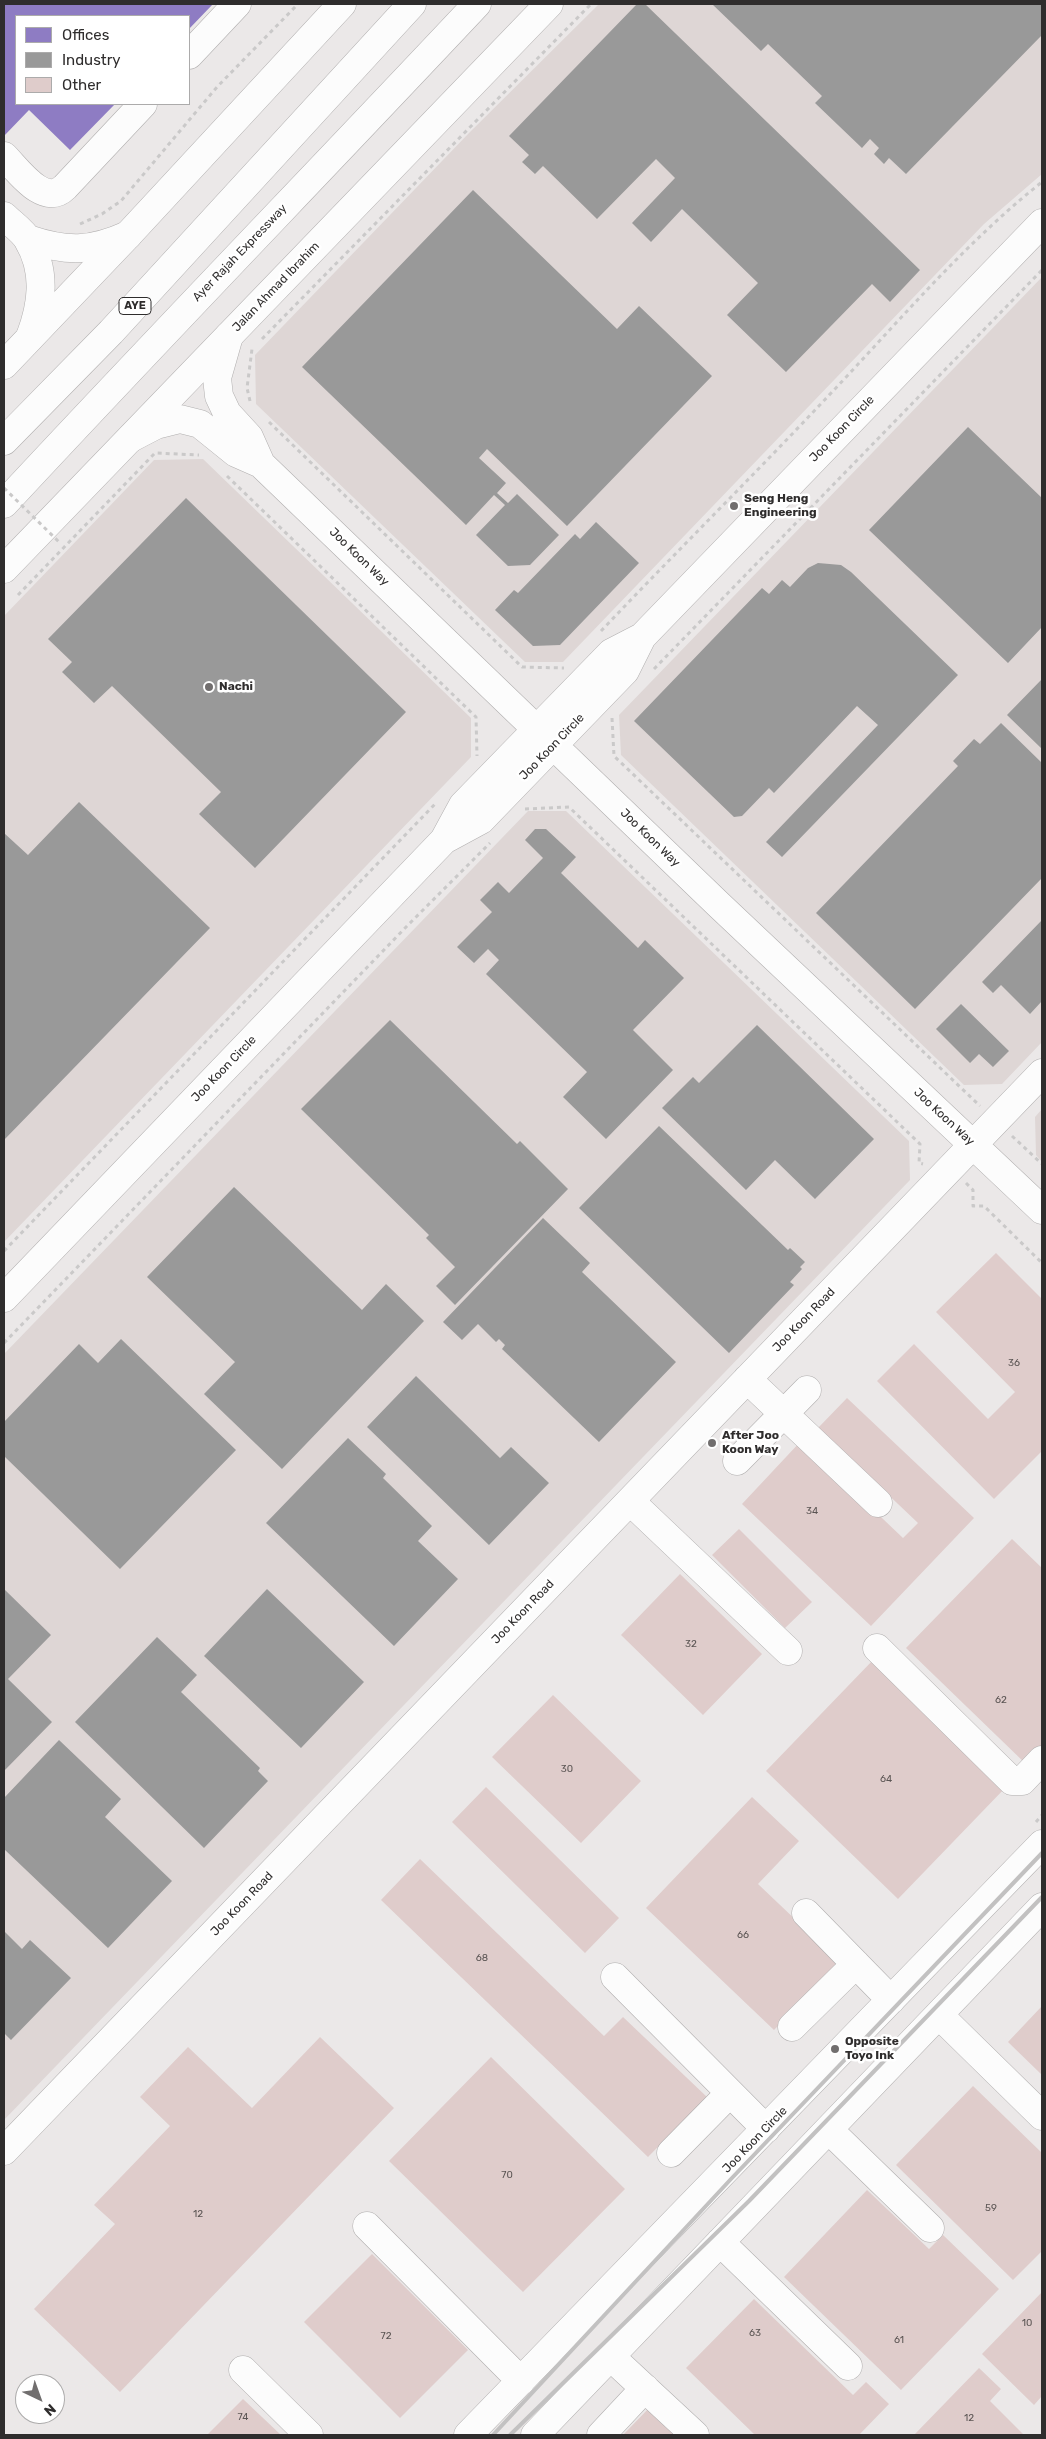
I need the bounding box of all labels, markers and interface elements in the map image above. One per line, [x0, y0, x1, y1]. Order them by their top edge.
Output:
legend [15, 15, 190, 105]
text: Offices [62, 26, 109, 44]
text: Industry [62, 51, 121, 69]
text: Other [62, 76, 101, 94]
street label: Ayer Rajah Expressway [190, 201, 290, 305]
street label: Jalan Ahmad Ibrahim [229, 239, 323, 335]
road number: AYE [119, 298, 151, 314]
street label: Joo Koon Circle [807, 393, 877, 465]
place label: Seng Heng Engineering [744, 492, 817, 520]
marker: Seng Heng Engineering [728, 500, 740, 512]
street label: Joo Koon Way [326, 525, 392, 589]
place label: Nachi [219, 680, 253, 694]
marker: Nachi [203, 681, 215, 693]
street label: Joo Koon Circle [517, 711, 587, 783]
street label: Joo Koon Way [617, 806, 683, 870]
street label: Joo Koon Circle [189, 1033, 259, 1105]
street label: Joo Koon Way [911, 1085, 977, 1149]
street label: Joo Koon Road [770, 1285, 838, 1355]
house number: 36 [1008, 1357, 1020, 1369]
place label: After Joo Koon Way [722, 1429, 779, 1457]
marker: After Joo Koon Way [706, 1437, 718, 1449]
house number: 34 [806, 1505, 818, 1517]
street label: Joo Koon Road [489, 1577, 557, 1647]
house number: 32 [685, 1638, 697, 1650]
house number: 62 [995, 1694, 1007, 1706]
house number: 30 [561, 1763, 573, 1775]
house number: 64 [880, 1773, 892, 1785]
street label: Joo Koon Road [208, 1869, 276, 1939]
house number: 66 [737, 1929, 749, 1941]
house number: 68 [476, 1952, 488, 1964]
place label: Opposite Toyo Ink [845, 2035, 899, 2063]
marker: Opposite Toyo Ink [829, 2043, 841, 2055]
street label: Joo Koon Circle [720, 2104, 790, 2176]
house number: 70 [501, 2169, 513, 2181]
house number: 59 [985, 2202, 997, 2214]
house number: 12 [193, 2208, 203, 2220]
house number: 10 [1022, 2317, 1032, 2329]
house number: 63 [749, 2327, 761, 2339]
house number: 72 [381, 2330, 391, 2342]
house number: 61 [894, 2334, 904, 2346]
north arrow [15, 2374, 65, 2424]
text: N [40, 2400, 59, 2419]
house number: 74 [238, 2411, 248, 2423]
house number: 12 [964, 2412, 974, 2424]

